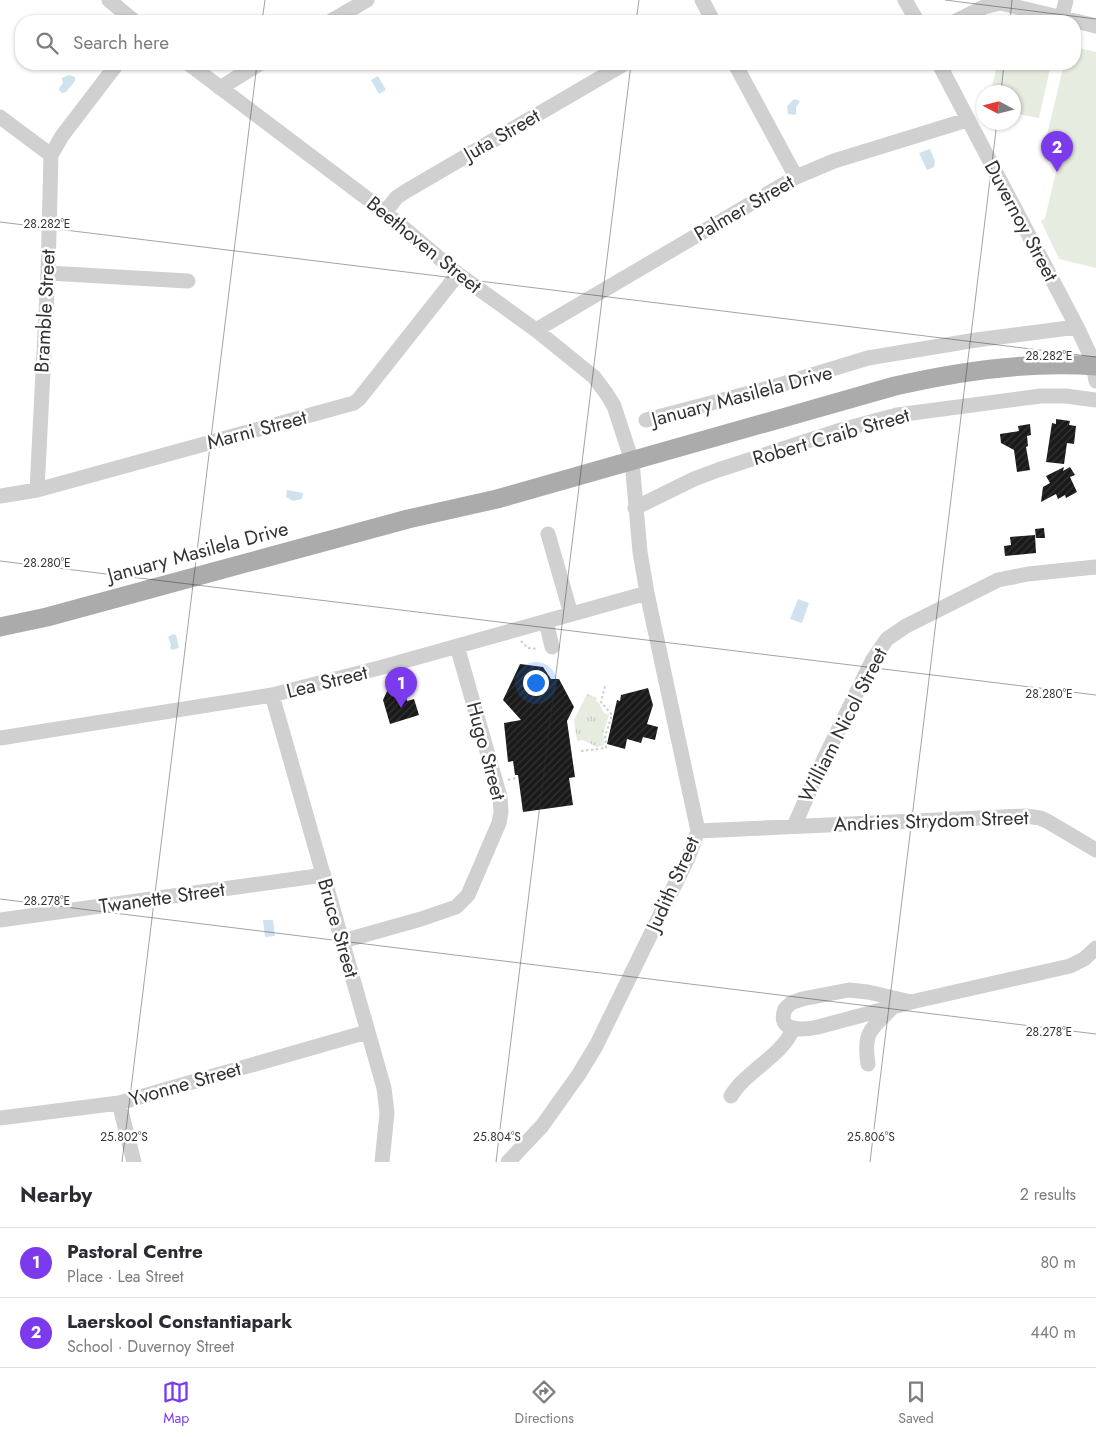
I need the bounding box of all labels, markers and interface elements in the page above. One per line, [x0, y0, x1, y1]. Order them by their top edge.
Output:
search box [15, 15, 1081, 70]
icon: search [33, 29, 61, 57]
text: Search here [73, 29, 169, 56]
north arrow [976, 85, 1021, 130]
street label: Juta Street [456, 101, 546, 170]
pin: 2 [1041, 131, 1073, 172]
street label: Duvernoy Street [977, 155, 1065, 287]
street label: Palmer Street [689, 168, 800, 248]
street label: Beethoven Street [360, 189, 488, 301]
text: 28.282°E [24, 215, 70, 233]
street label: Bramble Street [27, 248, 63, 373]
text: 28.282°E [1026, 347, 1072, 365]
street label: January Masilela Drive [646, 358, 836, 435]
street label: Robert Craib Street [749, 401, 913, 473]
street label: Marni Street [204, 403, 310, 457]
street label: January Masilela Drive [102, 514, 292, 591]
text: 28.280°E [23, 554, 71, 572]
street label: William Nicol Street [791, 642, 895, 807]
street label: Lea Street [283, 658, 371, 706]
pin: 1 [385, 667, 417, 708]
your location [523, 670, 549, 696]
text: 28.280°E [1025, 685, 1073, 703]
street label: Hugo Street [459, 699, 513, 804]
street label: Andries Strydom Street [833, 803, 1029, 839]
street label: Judith Street [638, 832, 707, 939]
street label: Twanette Street [97, 875, 227, 921]
street label: Bruce Street [310, 875, 366, 981]
text: 28.278°E [24, 892, 70, 910]
text: 28.278°E [1026, 1023, 1072, 1041]
street label: Yvonne Street [126, 1054, 244, 1114]
text: 25.802°S [100, 1128, 148, 1146]
text: 25.804°S [473, 1128, 521, 1146]
text: 25.806°S [847, 1128, 895, 1146]
text: Nearby [20, 1180, 92, 1210]
text: 2 results [1020, 1183, 1076, 1206]
text: Pastoral Centre [67, 1238, 203, 1265]
text: 1 [32, 1251, 40, 1274]
text: 80 m [1040, 1251, 1076, 1274]
text: Place · Lea Street [67, 1265, 184, 1288]
text: Laerskool Constantiapark [67, 1308, 292, 1335]
text: 2 [31, 1321, 41, 1344]
text: 440 m [1030, 1321, 1076, 1344]
text: School · Duvernoy Street [67, 1335, 234, 1358]
tab: Map [162, 1378, 190, 1428]
tab: Directions [515, 1378, 574, 1428]
tab: Saved [898, 1378, 934, 1428]

